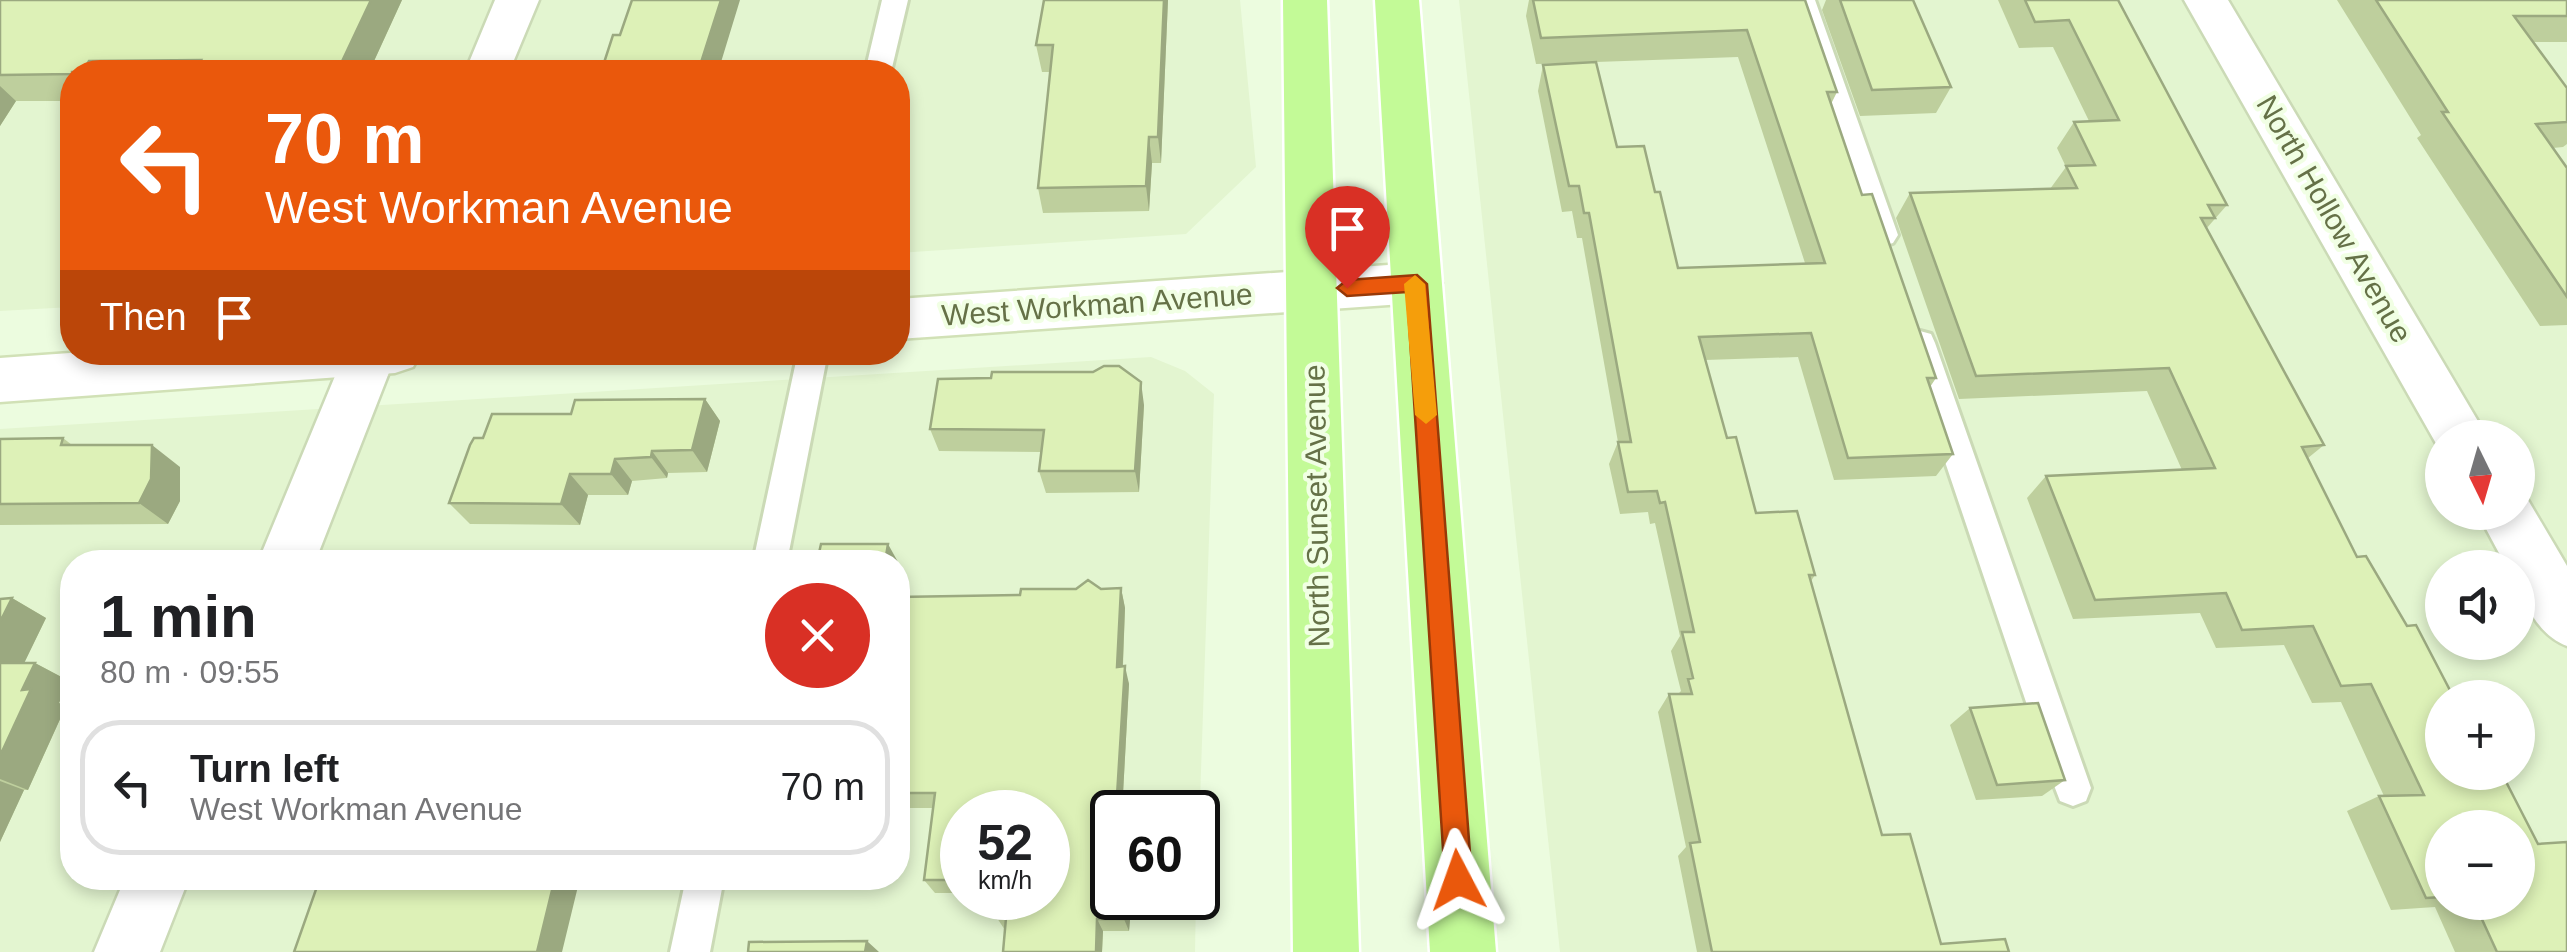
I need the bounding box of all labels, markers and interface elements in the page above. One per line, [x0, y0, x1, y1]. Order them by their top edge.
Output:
street label: North Hollow Avenue [2250, 89, 2419, 348]
icon: left [100, 100, 230, 230]
text: 70 m [265, 100, 425, 178]
text: West Workman Avenue [265, 182, 733, 233]
pin [1305, 186, 1390, 289]
icon: arrive [1320, 201, 1375, 256]
street label: West Workman Avenue [940, 277, 1254, 332]
icon: arrive [207, 290, 262, 345]
text: Then [100, 296, 187, 338]
street label: North Sunset Avenue [1298, 364, 1335, 648]
north arrow [2425, 420, 2535, 530]
map controls [2425, 420, 2535, 920]
button: sound [2425, 550, 2535, 660]
text: 1 min [100, 583, 257, 650]
button: close [765, 583, 870, 688]
text: 80 m · 09:55 [100, 654, 280, 690]
button: + [2425, 680, 2535, 790]
text: Turn left [190, 748, 339, 790]
icon: left [105, 760, 160, 815]
text: 70 m [781, 766, 865, 808]
speed limit sign: 60 [1090, 790, 1220, 920]
text: West Workman Avenue [190, 791, 523, 827]
button: − [2425, 810, 2535, 920]
text: 52 [977, 815, 1033, 871]
position arrow [1406, 828, 1510, 932]
text: km/h [978, 866, 1032, 894]

